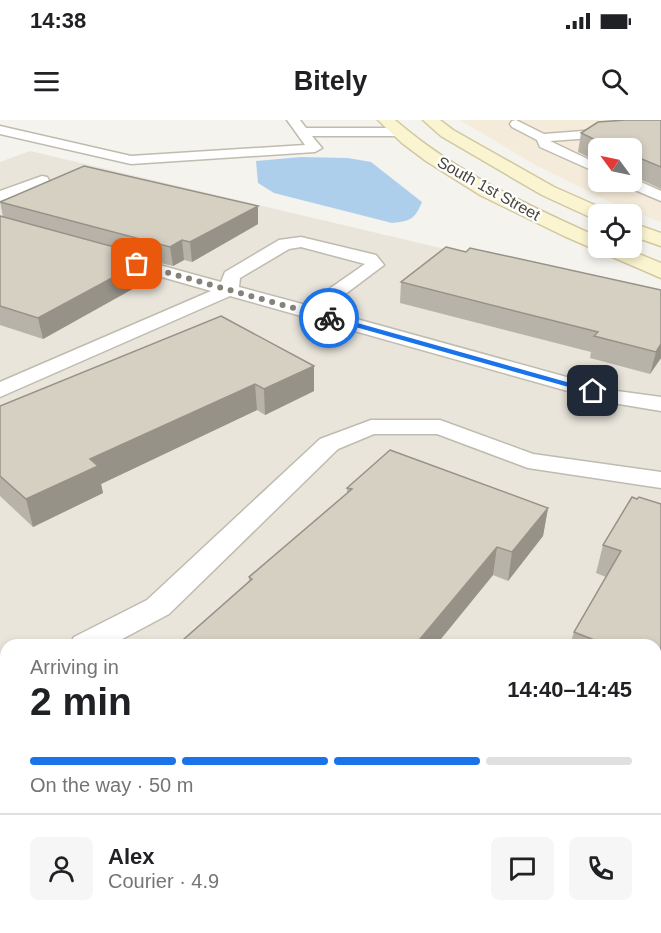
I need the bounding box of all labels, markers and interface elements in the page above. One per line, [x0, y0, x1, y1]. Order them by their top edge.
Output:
text: 14:38 [30, 8, 86, 33]
icon: menu [30, 65, 63, 98]
icon: search [598, 65, 631, 98]
text: Bitely [294, 66, 367, 96]
north arrow [588, 138, 642, 192]
map controls [588, 138, 642, 258]
street label: South 1st Street [434, 153, 544, 224]
button: locate [588, 204, 642, 258]
pin [111, 238, 162, 289]
icon: bag [120, 247, 153, 280]
courier [299, 288, 359, 348]
icon: bike [313, 302, 346, 335]
pin [567, 365, 618, 416]
icon: home [576, 374, 609, 407]
text: Arriving in [30, 656, 119, 678]
text: 14:40–14:45 [507, 677, 632, 702]
text: 2 min [30, 680, 132, 723]
text: On the way · 50 m [30, 774, 193, 796]
button: person [30, 837, 93, 900]
button: chat [491, 837, 554, 900]
button: phone [569, 837, 632, 900]
text: Alex [108, 844, 154, 869]
text: Courier · 4.9 [108, 870, 219, 892]

